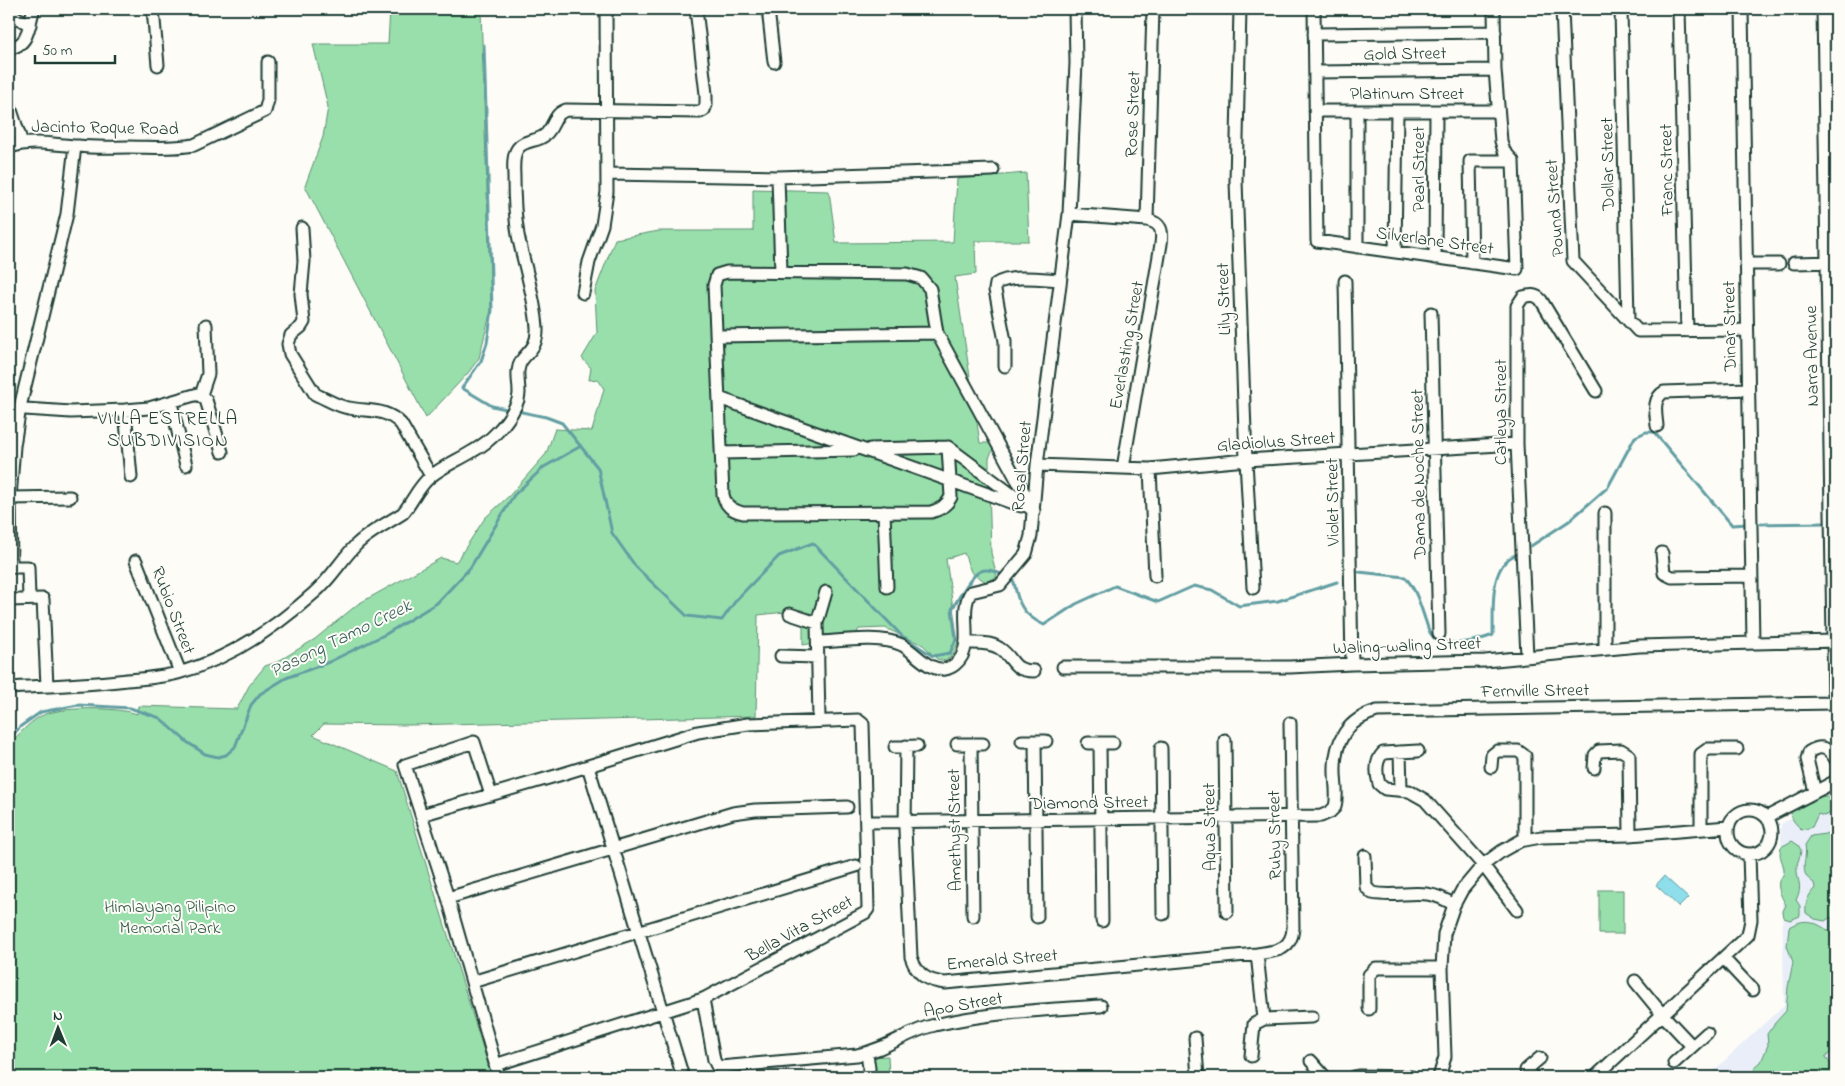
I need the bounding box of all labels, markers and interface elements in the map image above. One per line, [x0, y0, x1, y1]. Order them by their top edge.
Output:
scale bar [35, 32, 115, 64]
text: 50 m [42, 40, 73, 62]
street label: Gold Street [1363, 41, 1447, 69]
street label: Rose Street [1119, 70, 1148, 158]
street label: Platinum Street [1350, 82, 1464, 108]
street label: Jacinto Roque Road [31, 115, 179, 143]
street label: Dollar Street [1595, 117, 1623, 212]
street label: Franc Street [1654, 124, 1682, 217]
street label: Pearl Street [1407, 126, 1433, 212]
street label: Pound Street [1540, 158, 1572, 258]
street label: Silverlane Street [1374, 221, 1495, 263]
street label: Lily Street [1211, 262, 1239, 336]
street label: Everlasting Street [1104, 279, 1153, 412]
street label: Dinar Street [1717, 280, 1745, 372]
street label: Narra Avenue [1799, 304, 1827, 407]
street label: Catleya Street [1489, 359, 1515, 465]
street label: Dama de Noche Street [1406, 389, 1434, 560]
district label: VILLA ESTRELLA SUBDIVISION [97, 406, 238, 455]
street label: Rosal Street [1006, 420, 1040, 513]
street label: Gladiolus Street [1216, 426, 1336, 460]
street label: Violet Street [1320, 458, 1348, 547]
street label: Rubio Street [143, 563, 201, 658]
water label: Pasong Tamo Creek [266, 593, 418, 686]
street label: Waling-waling Street [1333, 631, 1482, 664]
street label: Fernville Street [1480, 678, 1589, 706]
street label: Amethyst Street [942, 768, 970, 892]
street label: Aqua Street [1197, 783, 1225, 871]
street label: Diamond Street [1029, 790, 1148, 818]
street label: Ruby Street [1262, 790, 1290, 880]
street label: Bella Vita Street [741, 890, 858, 970]
park label: Himlayang Pilipino Memorial Park [104, 895, 236, 942]
street label: Emerald Street [946, 943, 1059, 979]
street label: Apo Street [922, 986, 1005, 1026]
north arrow [32, 1004, 82, 1054]
text: N [53, 1006, 63, 1027]

